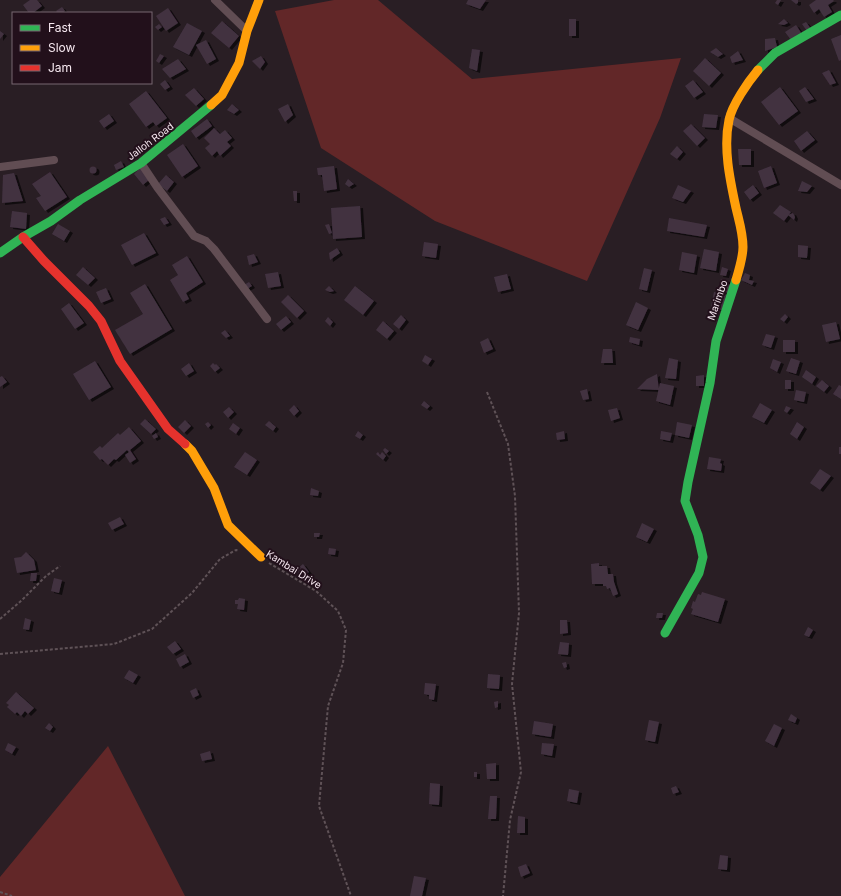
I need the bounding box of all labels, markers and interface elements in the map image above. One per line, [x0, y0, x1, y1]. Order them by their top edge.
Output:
legend [12, 12, 152, 84]
text: Fast [48, 20, 72, 35]
text: Slow [48, 40, 76, 55]
text: Jam [48, 60, 72, 75]
street label: Jalloh Road [124, 120, 176, 162]
street label: Marimbo [705, 278, 729, 322]
street label: Kambai Drive [264, 547, 324, 591]

